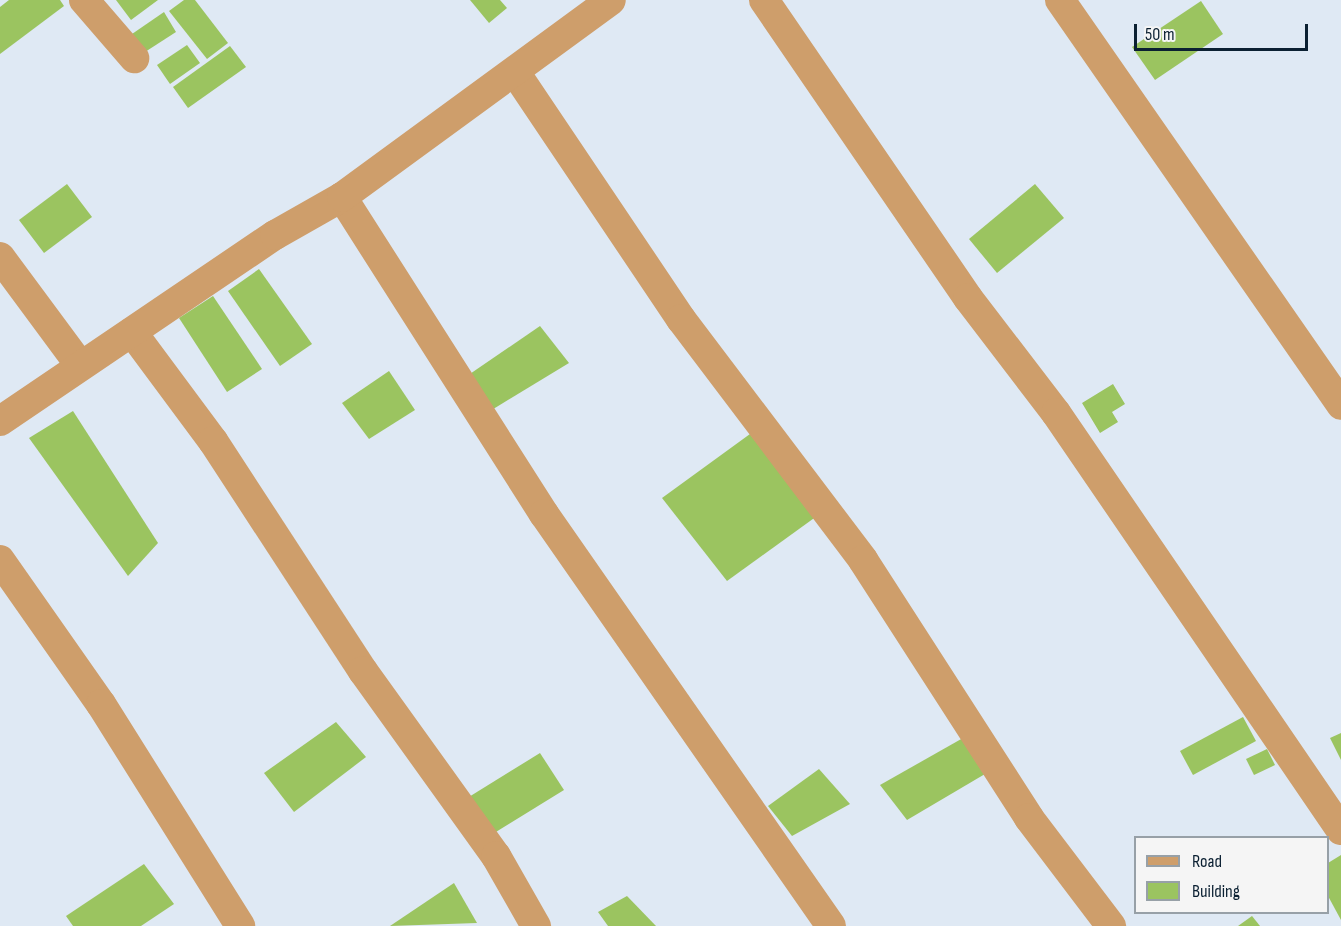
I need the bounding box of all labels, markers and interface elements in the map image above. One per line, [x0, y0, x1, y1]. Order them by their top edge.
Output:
scale bar [1137, 12, 1311, 50]
text: 50 m [1145, 24, 1175, 45]
legend [1134, 836, 1329, 914]
text: Road [1192, 851, 1222, 872]
text: Building [1192, 881, 1240, 902]

